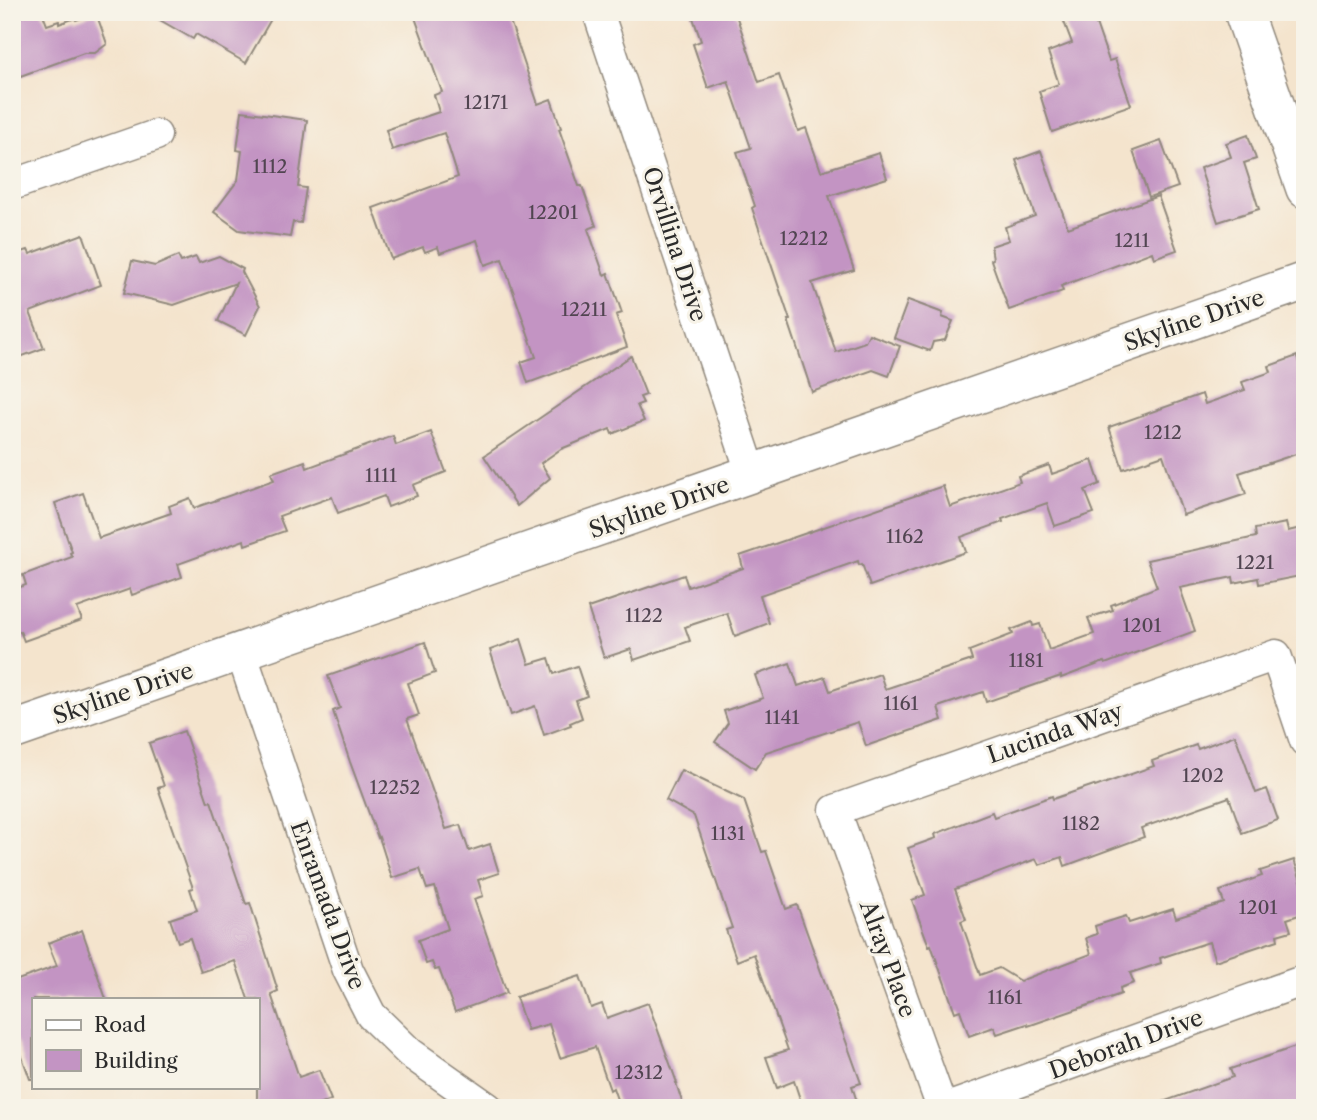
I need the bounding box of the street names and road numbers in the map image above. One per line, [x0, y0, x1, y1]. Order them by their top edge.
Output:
street label: Orvillina Drive [637, 163, 713, 325]
street label: Skyline Drive [1120, 283, 1268, 357]
street label: Skyline Drive [585, 470, 733, 544]
street label: Skyline Drive [49, 656, 197, 730]
street label: Lucinda Way [984, 697, 1127, 769]
street label: Enramada Drive [285, 817, 371, 993]
street label: Alray Place [854, 896, 922, 1021]
street label: Deborah Drive [1045, 1003, 1207, 1085]

